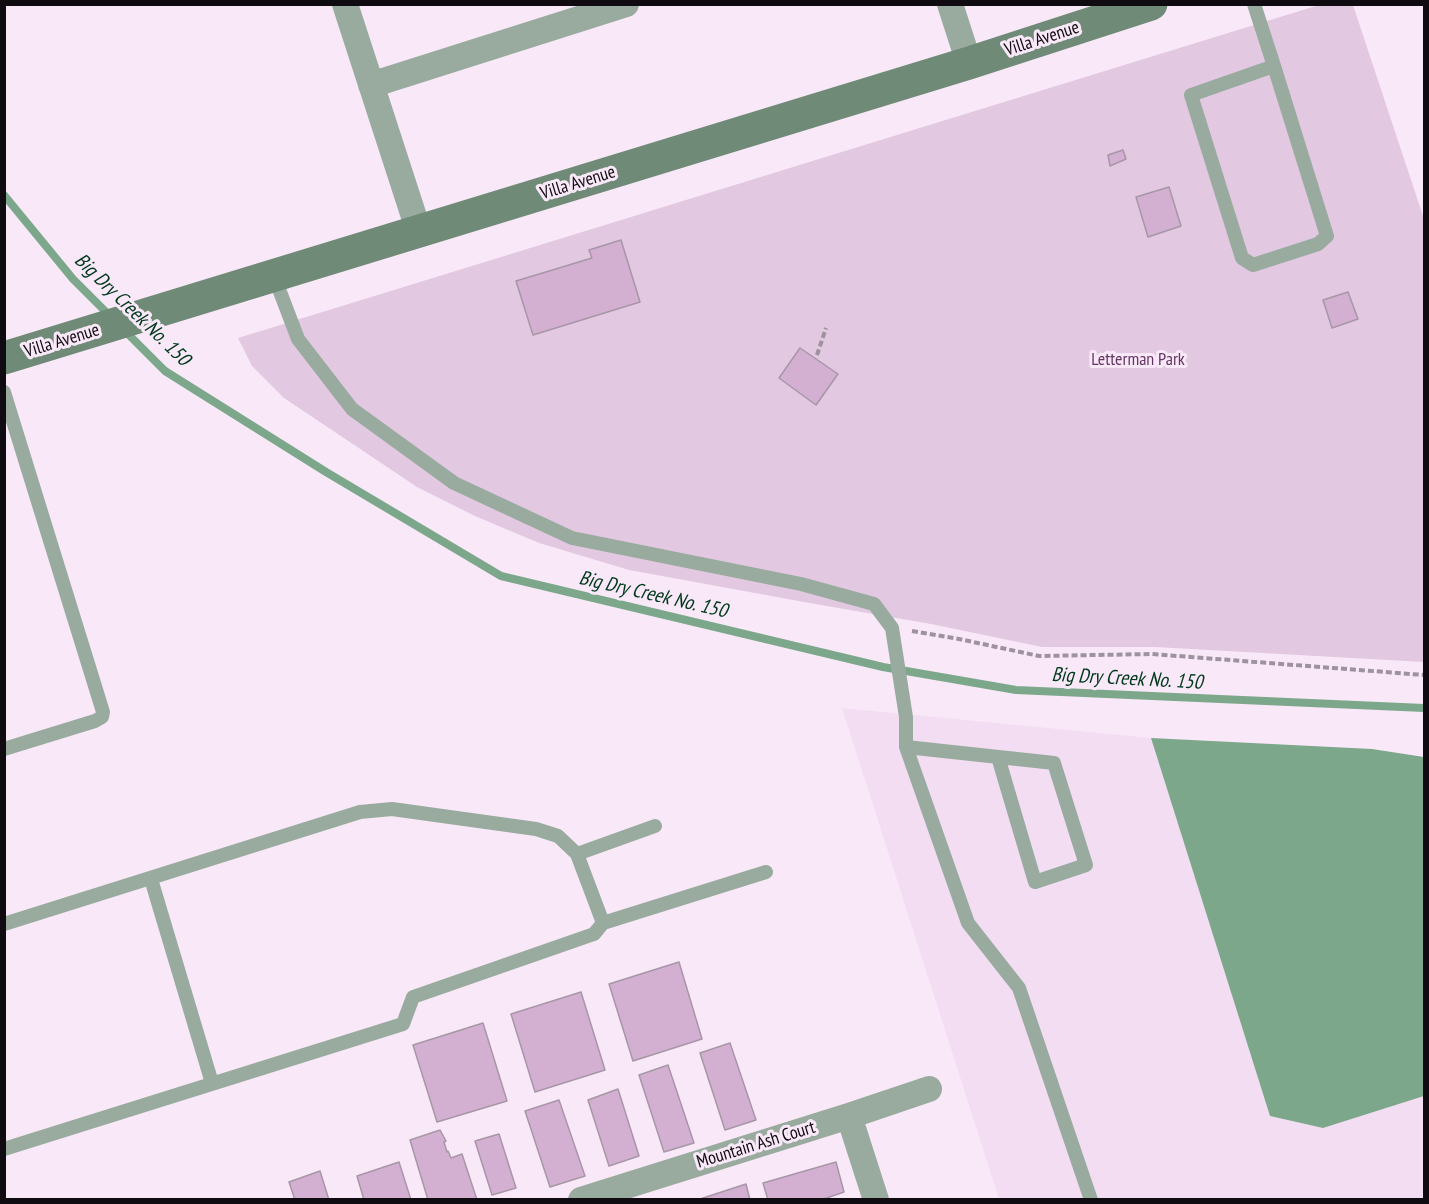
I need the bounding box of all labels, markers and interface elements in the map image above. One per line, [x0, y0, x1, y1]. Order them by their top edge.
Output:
street label: Villa Avenue [1002, 17, 1082, 61]
street label: Villa Avenue [538, 161, 618, 205]
water label: Big Dry Creek No. 150 [69, 249, 195, 371]
street label: Villa Avenue [22, 319, 102, 363]
park label: Letterman Park [1091, 349, 1185, 371]
water label: Big Dry Creek No. 150 [577, 566, 729, 624]
water label: Big Dry Creek No. 150 [1051, 663, 1203, 695]
street label: Mountain Ash Court [694, 1117, 818, 1173]

